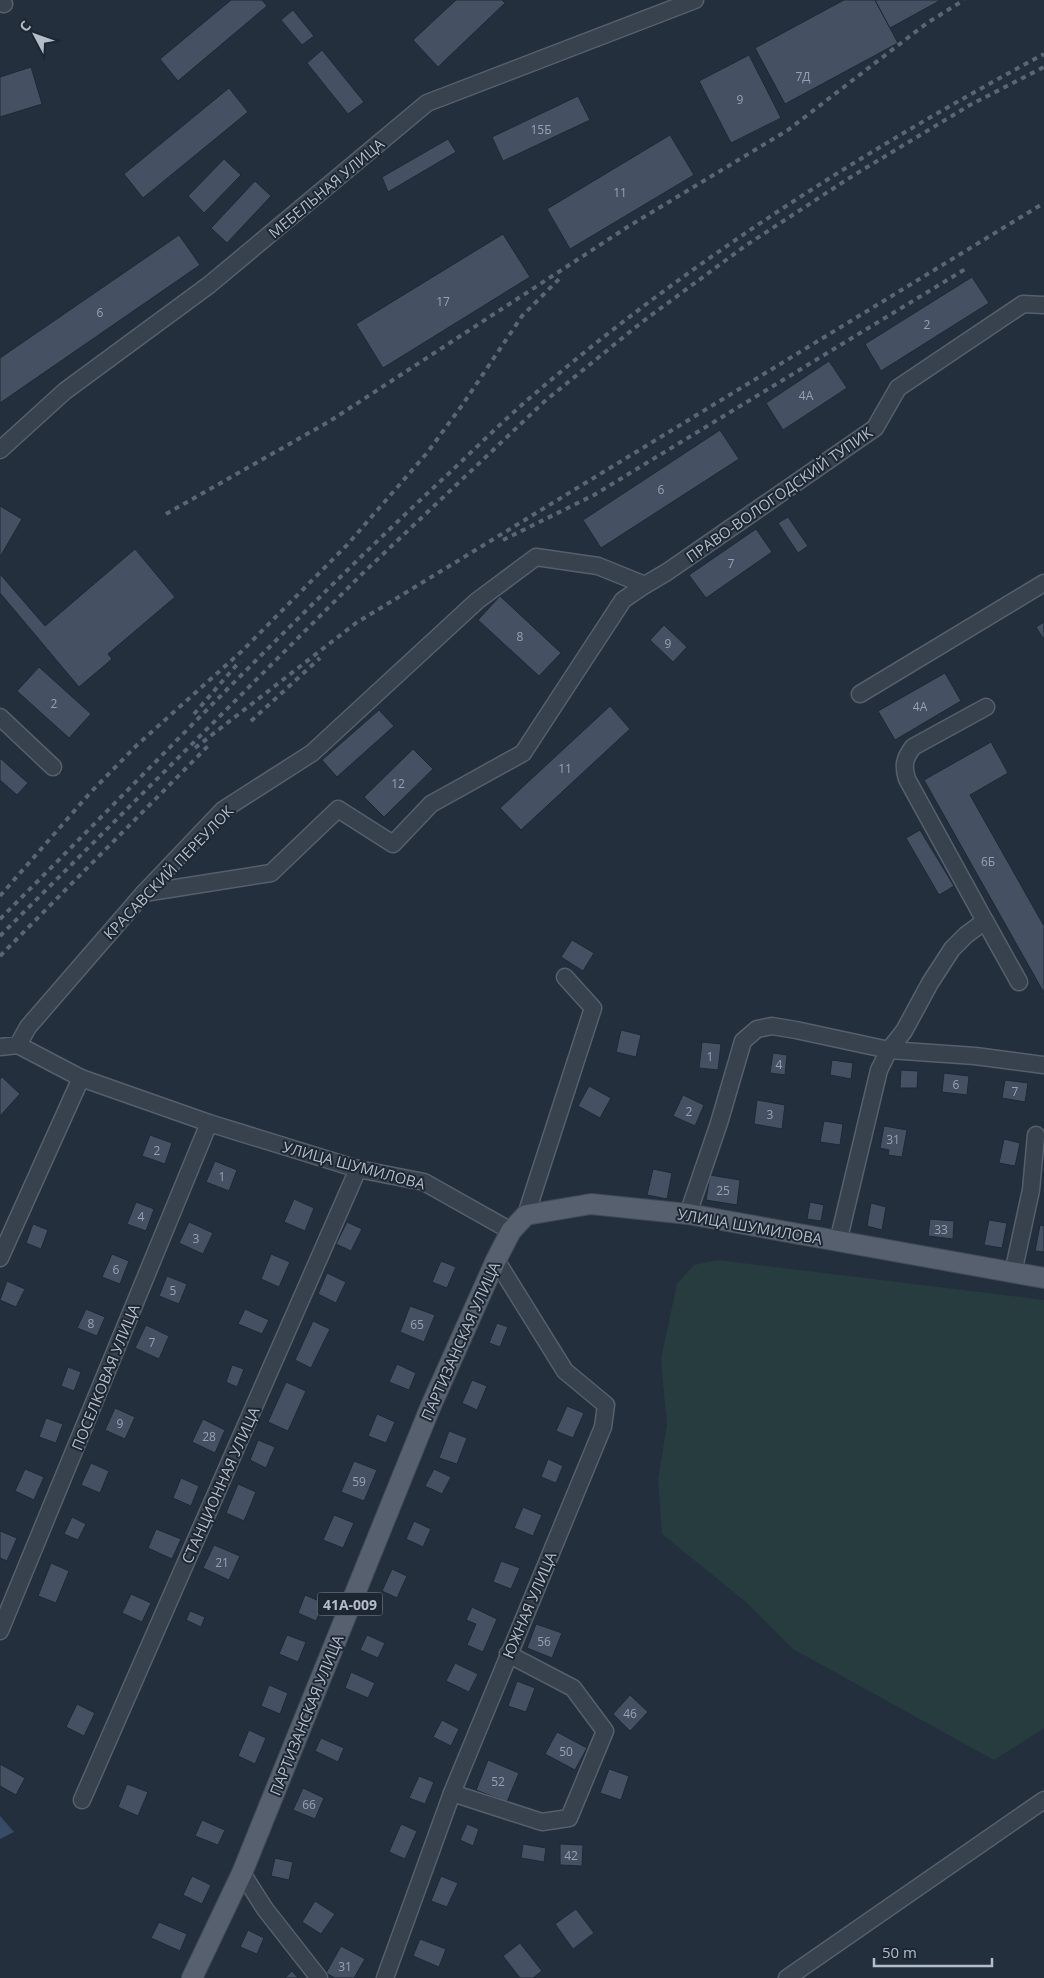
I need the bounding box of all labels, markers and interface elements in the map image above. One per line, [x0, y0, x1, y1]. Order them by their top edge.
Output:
north arrow [10, 10, 60, 60]
text: С [15, 16, 35, 36]
house number: 7Д [795, 68, 811, 85]
house number: 9 [737, 91, 744, 108]
house number: 15Б [530, 121, 552, 138]
street label: МЕБЕЛЬНАЯ УЛИЦА [264, 133, 388, 242]
house number: 11 [613, 184, 627, 201]
house number: 17 [436, 293, 450, 310]
house number: 6 [97, 304, 104, 321]
house number: 2 [924, 316, 931, 333]
house number: 4А [799, 387, 814, 404]
street label: ПРАВО-ВОЛОГОДСКИЙ ТУПИК [682, 421, 877, 566]
house number: 6 [658, 481, 665, 498]
house number: 7 [728, 555, 735, 572]
house number: 8 [517, 628, 524, 645]
house number: 9 [665, 635, 672, 652]
house number: 2 [51, 695, 58, 712]
house number: 4А [913, 698, 928, 715]
house number: 11 [558, 760, 572, 777]
house number: 12 [391, 775, 405, 792]
street label: КРАСАВСКИЙ ПЕРЕУЛОК [99, 800, 238, 943]
house number: 6Б [981, 853, 995, 870]
house number: 1 [707, 1048, 713, 1065]
house number: 4 [776, 1056, 783, 1073]
house number: 6 [953, 1076, 960, 1093]
house number: 7 [1012, 1083, 1019, 1100]
house number: 2 [686, 1103, 693, 1120]
house number: 3 [767, 1106, 774, 1123]
house number: 31 [886, 1131, 900, 1148]
street label: УЛИЦА ШУМИЛОВА [281, 1136, 428, 1194]
house number: 2 [154, 1142, 161, 1159]
house number: 1 [219, 1168, 225, 1185]
house number: 25 [716, 1182, 730, 1199]
street label: УЛИЦА ШУМИЛОВА [676, 1203, 824, 1249]
house number: 4 [138, 1208, 145, 1225]
house number: 33 [934, 1221, 948, 1238]
house number: 3 [193, 1230, 200, 1247]
street label: ПАРТИЗАНСКАЯ УЛИЦА [416, 1258, 504, 1423]
house number: 6 [113, 1261, 120, 1278]
house number: 5 [170, 1282, 177, 1299]
street label: ПОСЕЛКОВАЯ УЛИЦА [67, 1300, 144, 1453]
house number: 8 [88, 1315, 95, 1332]
house number: 65 [410, 1316, 424, 1333]
house number: 7 [149, 1334, 156, 1351]
street label: СТАНЦИОННАЯ УЛИЦА [176, 1403, 264, 1566]
house number: 9 [117, 1415, 124, 1432]
house number: 28 [202, 1428, 216, 1445]
house number: 59 [352, 1473, 366, 1490]
street label: ЮЖНАЯ УЛИЦА [498, 1548, 561, 1661]
house number: 21 [215, 1554, 229, 1571]
road number: 41А-009 [318, 1592, 382, 1616]
street label: ПАРТИЗАНСКАЯ УЛИЦА [265, 1631, 348, 1798]
house number: 56 [537, 1633, 551, 1650]
house number: 46 [623, 1705, 637, 1722]
house number: 50 [559, 1743, 573, 1760]
house number: 52 [491, 1773, 505, 1790]
house number: 66 [302, 1796, 316, 1813]
house number: 42 [564, 1847, 578, 1864]
scale bar [874, 1936, 992, 1968]
text: 50 m [882, 1942, 917, 1962]
house number: 31 [338, 1958, 352, 1975]

